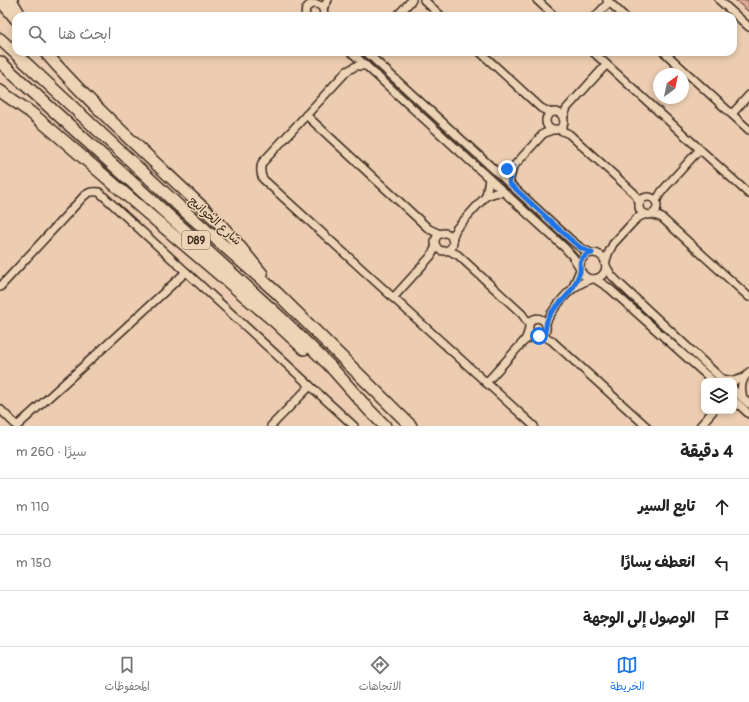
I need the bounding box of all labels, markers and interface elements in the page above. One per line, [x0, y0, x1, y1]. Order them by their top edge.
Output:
search box [12, 12, 737, 56]
icon: search [26, 23, 48, 45]
text: ابحث هنا [58, 25, 111, 44]
north arrow [653, 68, 689, 104]
route end [498, 160, 516, 178]
street label: شارع الخوانيج [185, 193, 244, 249]
road number: D89 [182, 231, 210, 249]
route start [530, 327, 548, 345]
map controls [701, 378, 737, 414]
button: layers [701, 378, 737, 414]
text: 4 دقيقة [680, 441, 733, 462]
text: سيرًا · 260 m [16, 444, 87, 460]
icon: ahead [711, 496, 733, 518]
text: تابع السير [638, 497, 695, 516]
text: 110 m [16, 499, 49, 515]
icon: left [711, 552, 733, 574]
text: انعطف يسارًا [621, 553, 695, 572]
text: 150 m [16, 555, 51, 571]
icon: arrive [711, 608, 733, 630]
text: الوصول إلى الوجهة [583, 609, 695, 628]
tab: المحفوظات [105, 654, 150, 696]
tab: الاتجاهات [359, 654, 401, 696]
tab: الخريطة [610, 654, 645, 696]

